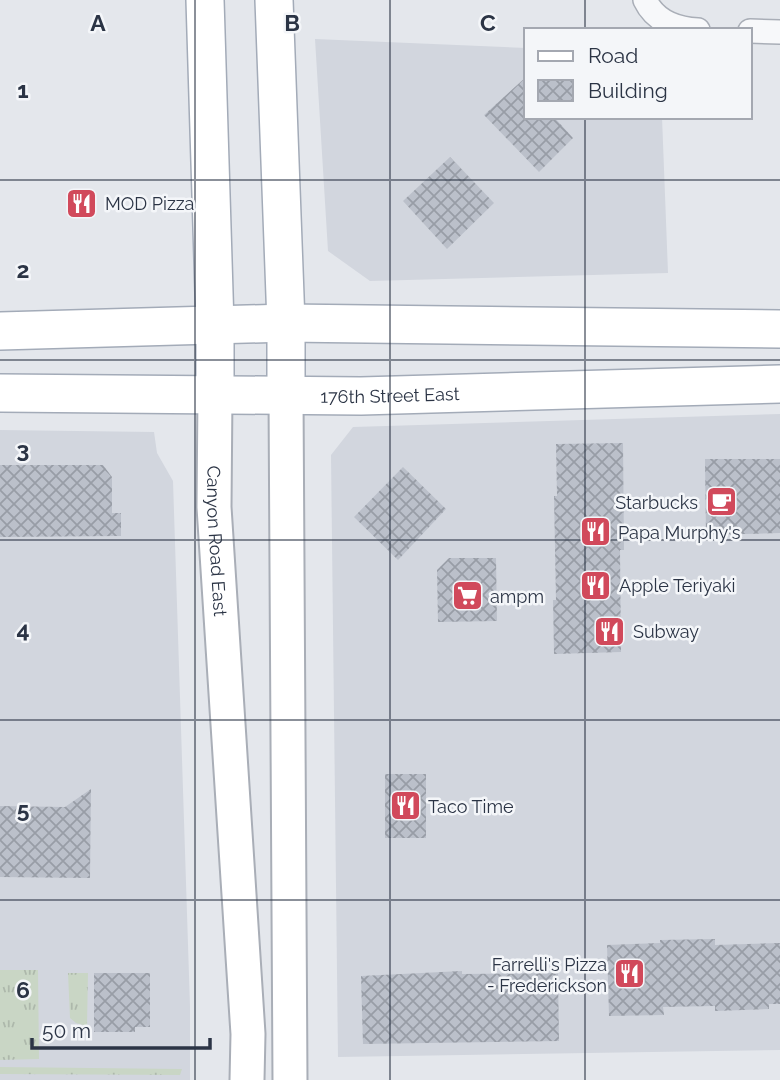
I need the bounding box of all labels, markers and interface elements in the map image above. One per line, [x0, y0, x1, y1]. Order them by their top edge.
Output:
text: A [90, 9, 106, 36]
text: B [284, 9, 300, 36]
text: C [480, 9, 496, 36]
legend [524, 28, 752, 119]
text: Road [588, 43, 638, 68]
text: 1 [17, 76, 29, 103]
text: Building [588, 78, 668, 103]
restaurant icon: MOD Pizza [65, 186, 99, 220]
place label: MOD Pizza [105, 193, 194, 214]
text: 2 [17, 256, 29, 283]
street label: 176th Street East [320, 383, 460, 407]
text: 3 [17, 436, 29, 463]
street label: Canyon Road East [203, 465, 232, 617]
cafe icon: Starbucks [704, 485, 738, 519]
place label: Starbucks [615, 492, 698, 513]
restaurant icon: Papa Murphy's [578, 515, 612, 549]
place label: Papa Murphy's [618, 522, 741, 543]
restaurant icon: Apple Teriyaki [579, 568, 613, 602]
place label: Apple Teriyaki [619, 575, 735, 596]
supermarket icon: ampm [450, 579, 484, 613]
place label: ampm [490, 586, 544, 607]
restaurant icon: Subway [593, 614, 627, 648]
text: 4 [16, 616, 30, 643]
place label: Subway [633, 621, 699, 642]
restaurant icon: Taco Time [388, 789, 422, 823]
text: 5 [17, 796, 30, 823]
place label: Taco Time [428, 796, 514, 817]
place label: Farrelli's Pizza - Frederickson [487, 954, 607, 996]
restaurant icon: Farrelli's Pizza - Frederickson [613, 957, 647, 991]
text: 6 [16, 976, 30, 1003]
scale bar [32, 1006, 210, 1050]
text: 50 m [42, 1018, 91, 1043]

